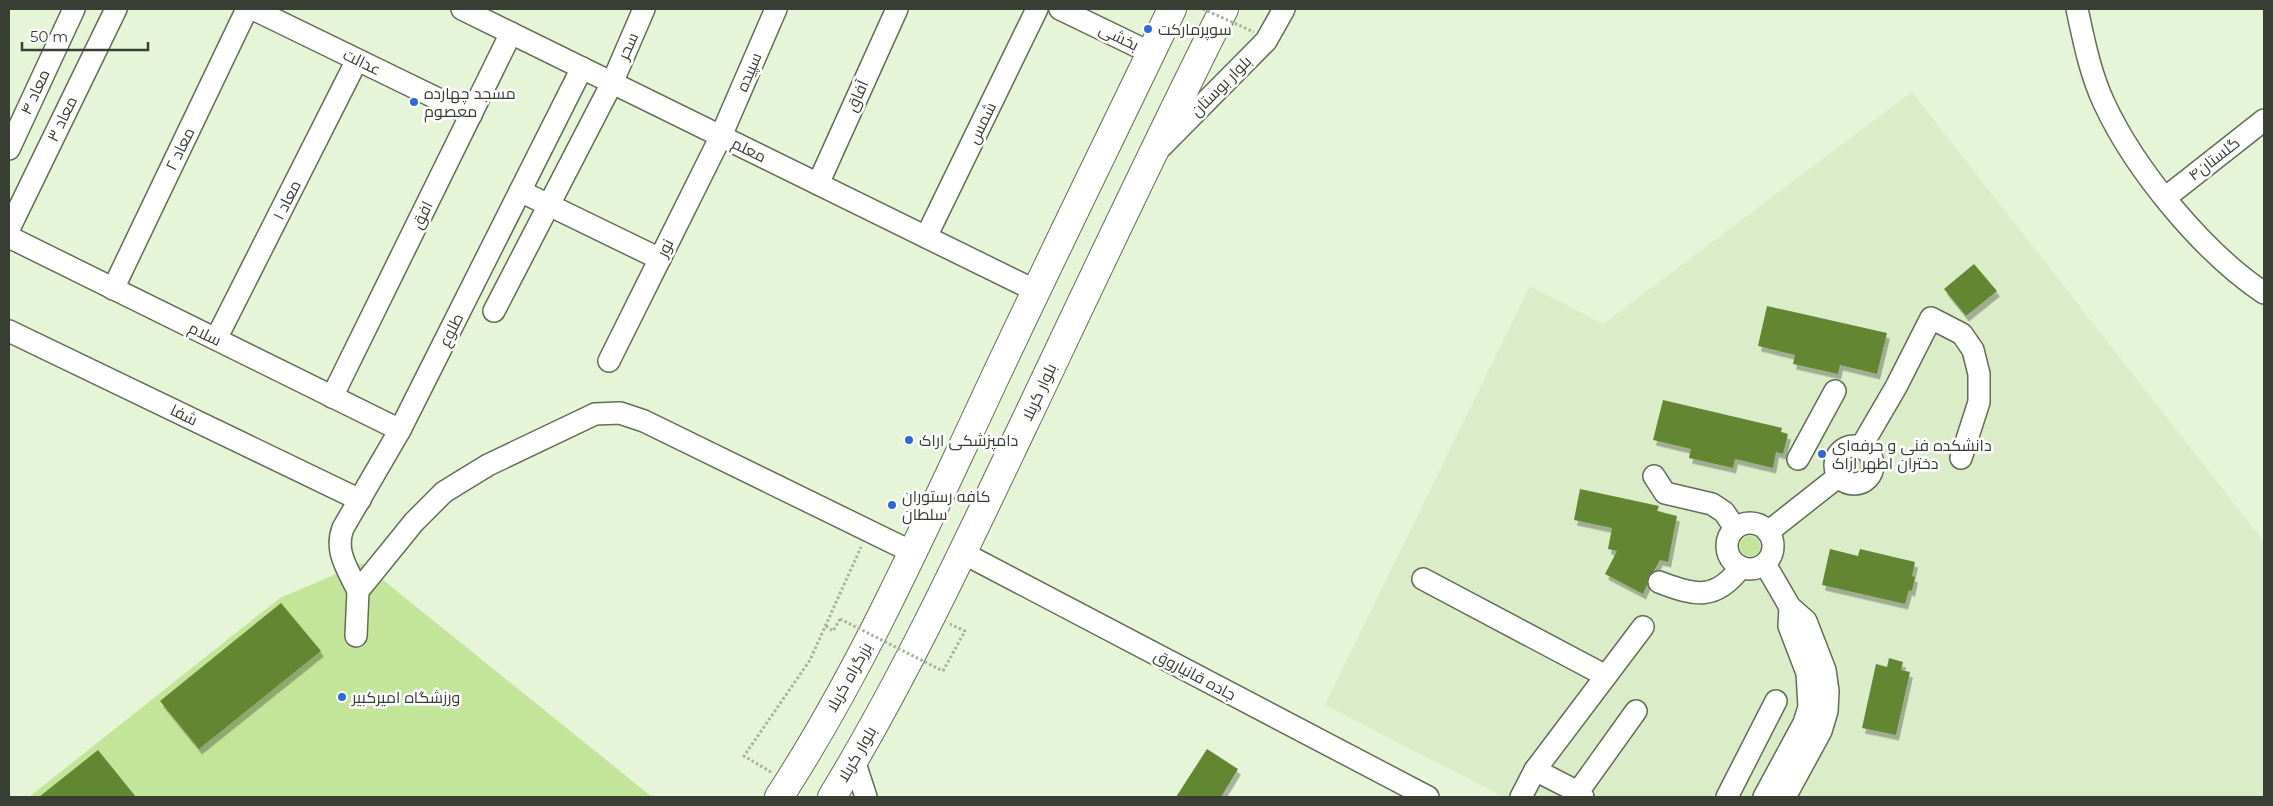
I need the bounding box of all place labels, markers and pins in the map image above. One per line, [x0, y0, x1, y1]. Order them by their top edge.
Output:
place label: سوپرمارکت [1158, 20, 1232, 41]
marker: سوپرمارکت [1142, 23, 1154, 35]
place label: مسجد چهارده معصوم [424, 84, 516, 123]
marker: مسجد چهارده معصوم [408, 96, 420, 108]
place label: دامپزشکی اراک [919, 431, 1018, 452]
marker: دامپزشکی اراک [903, 434, 915, 446]
place label: دانشکده فنی و حرفه‌ای دختران اطهر اراک [1832, 436, 1992, 474]
marker: دانشکده فنی و حرفه‌ای دختران اطهر اراک [1816, 448, 1828, 460]
place label: کافه رستوران سلطان [902, 487, 990, 525]
marker: کافه رستوران سلطان [886, 499, 898, 511]
place label: ورزشگاه امیرکبیر [351, 688, 460, 707]
marker: ورزشگاه امیرکبیر [336, 691, 348, 703]

